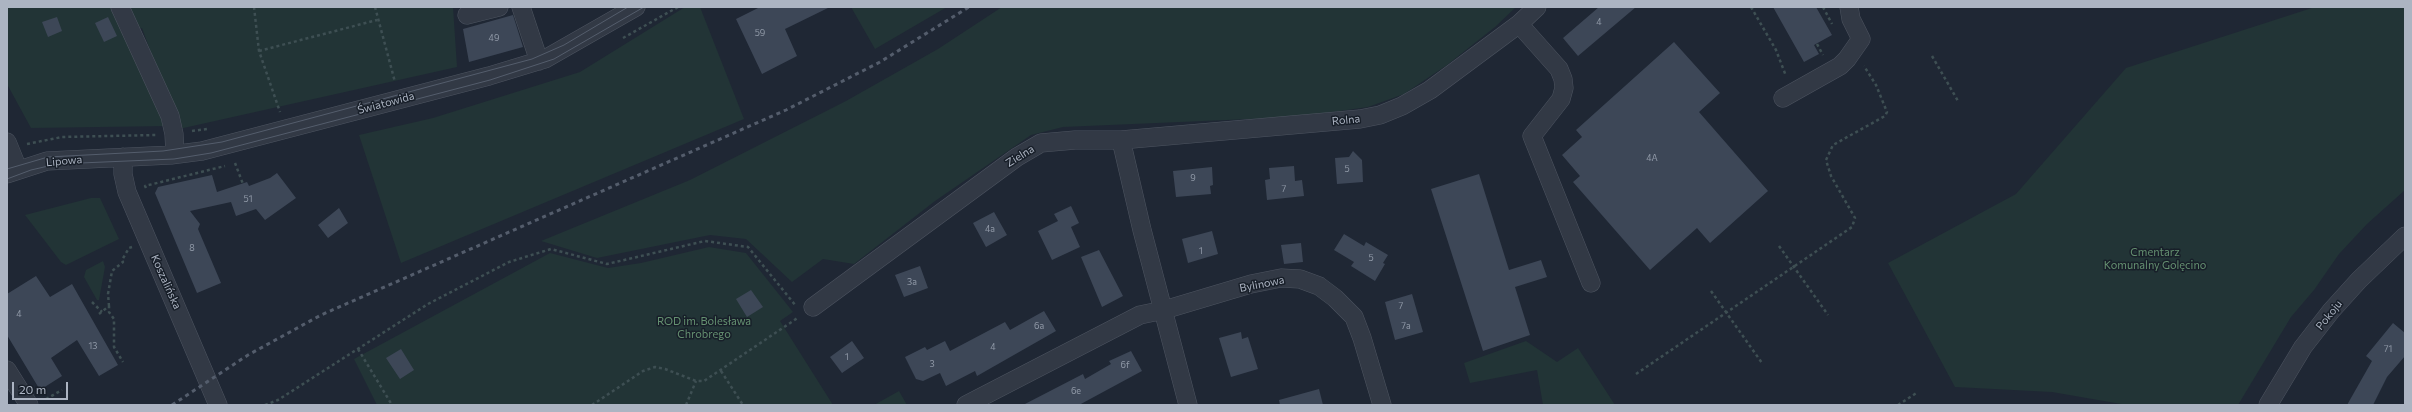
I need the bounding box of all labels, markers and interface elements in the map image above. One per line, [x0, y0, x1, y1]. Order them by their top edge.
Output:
house number: 4 [1596, 17, 1602, 27]
house number: 59 [755, 28, 765, 38]
house number: 49 [489, 33, 499, 43]
street label: Światowida [356, 89, 416, 117]
street label: Rolna [1331, 112, 1361, 128]
street label: Zielna [1003, 142, 1037, 170]
street label: Lipowa [45, 153, 83, 169]
house number: 4A [1646, 153, 1658, 163]
house number: 5 [1344, 164, 1350, 174]
house number: 9 [1190, 173, 1196, 183]
house number: 7 [1282, 184, 1286, 194]
house number: 51 [243, 194, 253, 204]
house number: 4a [985, 224, 995, 234]
house number: 8 [189, 243, 195, 253]
park label: Cmentarz Komunalny Golęcino [2104, 245, 2206, 271]
house number: 1 [1199, 246, 1203, 256]
street label: Koszalińska [148, 253, 184, 311]
house number: 5 [1368, 253, 1374, 263]
street label: Bylinowa [1238, 273, 1286, 295]
house number: 3a [907, 277, 917, 287]
street label: Pokoju [2313, 297, 2345, 333]
house number: 7 [1399, 301, 1403, 311]
house number: 4 [16, 309, 22, 319]
park label: ROD im. Bolesława Chrobrego [657, 314, 751, 340]
house number: 6a [1034, 321, 1044, 331]
house number: 7a [1401, 321, 1411, 331]
house number: 13 [89, 341, 97, 351]
house number: 4 [990, 342, 996, 352]
house number: 71 [2384, 344, 2392, 354]
house number: 1 [845, 352, 849, 362]
house number: 3 [929, 359, 935, 369]
house number: 6f [1120, 360, 1130, 370]
scale bar [14, 374, 70, 400]
text: 20 m [19, 382, 46, 396]
house number: 6e [1071, 386, 1081, 396]

